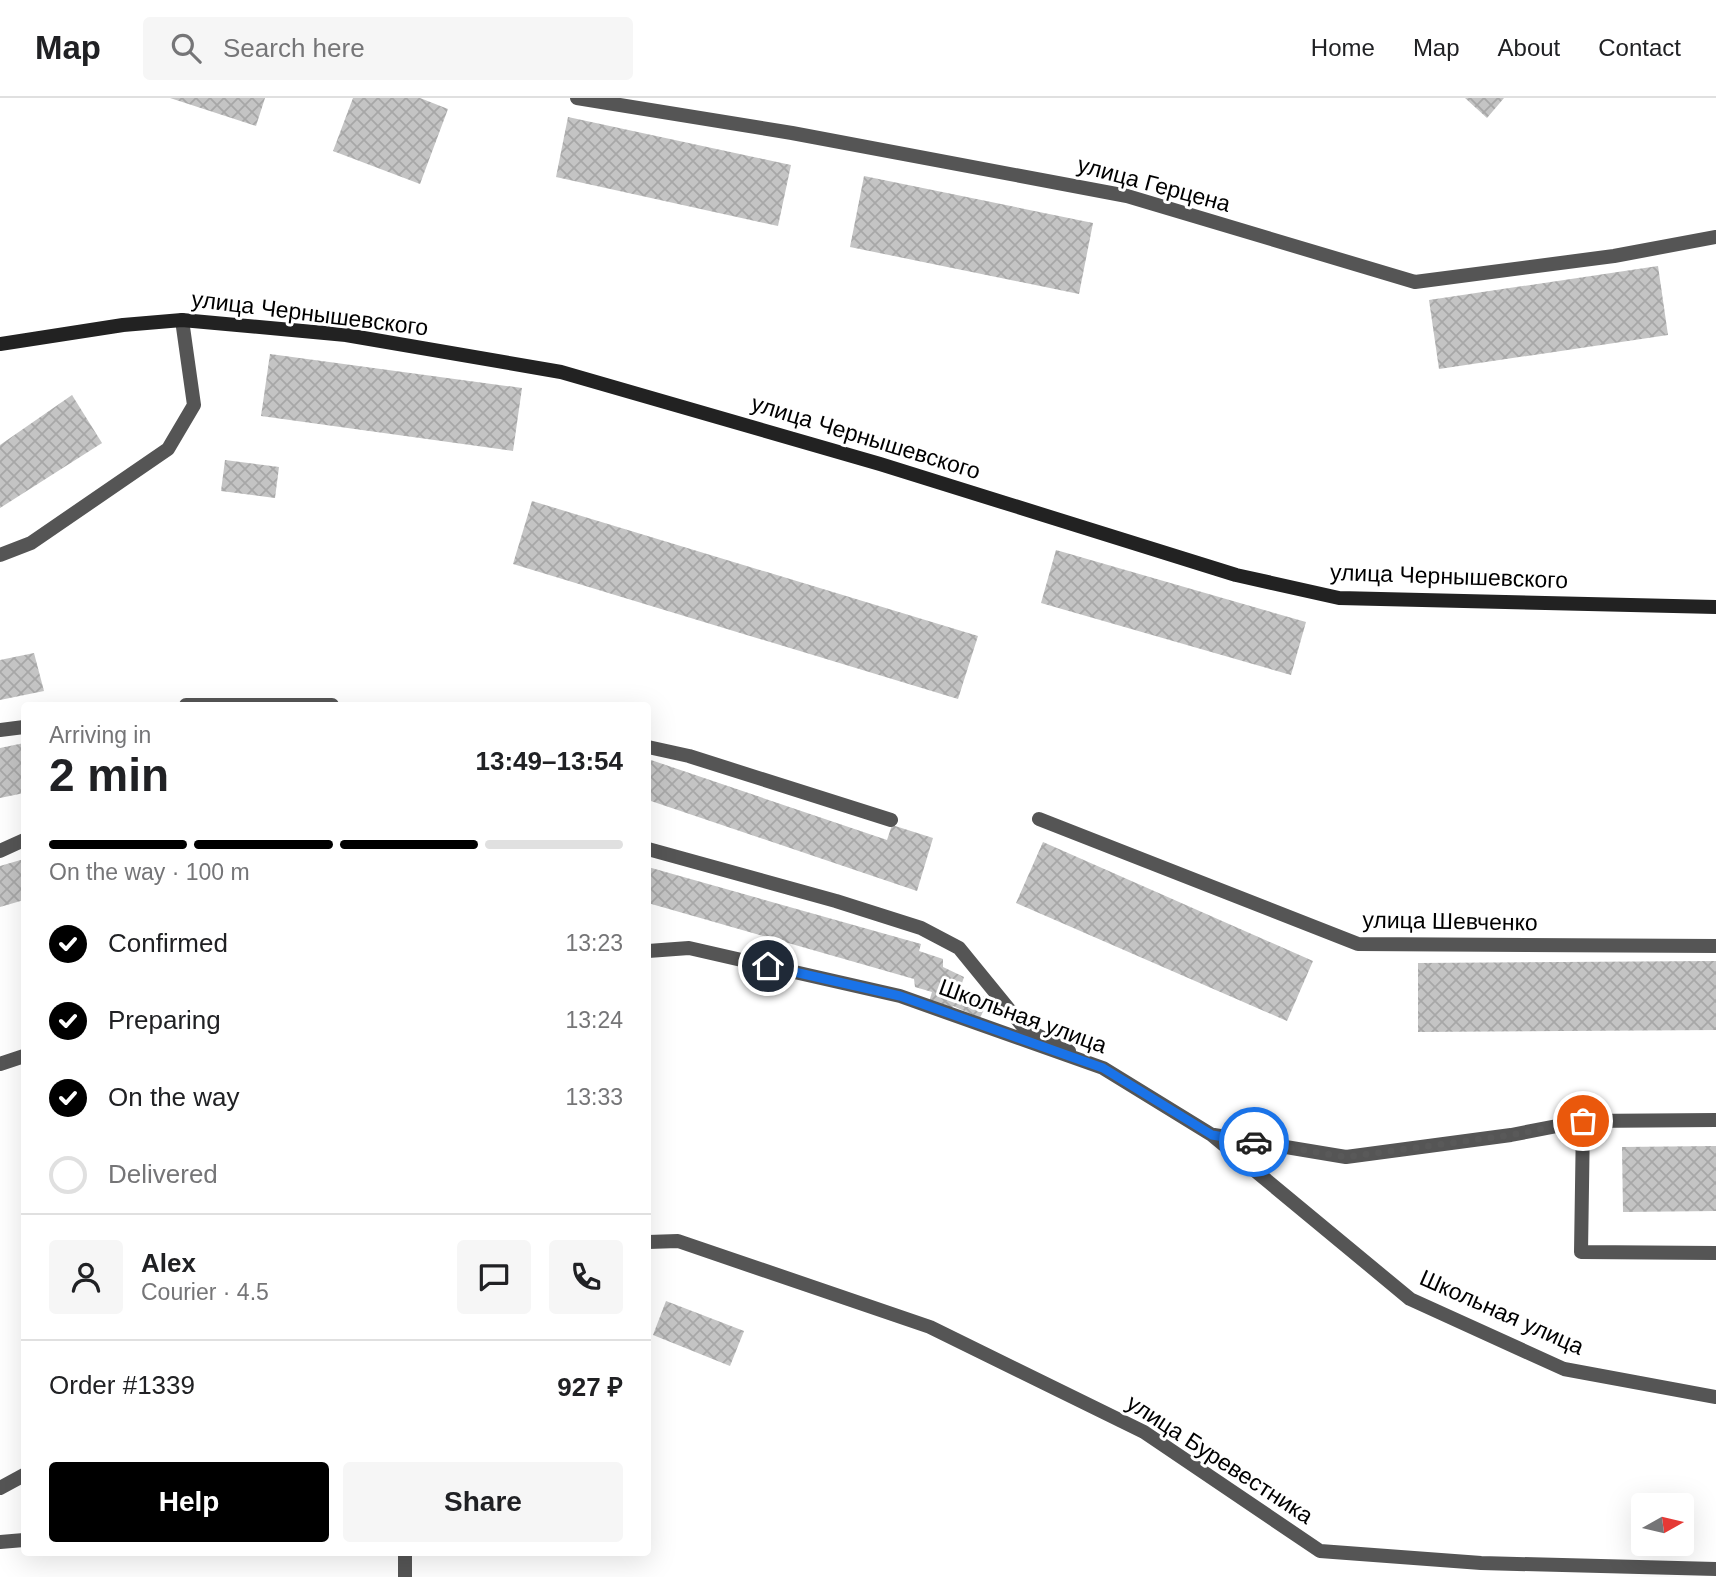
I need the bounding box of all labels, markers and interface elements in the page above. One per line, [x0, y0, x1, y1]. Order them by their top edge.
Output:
search box [143, 17, 633, 80]
text: Map [35, 29, 101, 66]
icon: search [167, 29, 205, 67]
text: Search here [223, 33, 365, 63]
text: Home [1311, 34, 1375, 61]
text: Map [1413, 34, 1460, 61]
text: About [1498, 34, 1560, 61]
text: Contact [1598, 34, 1681, 61]
street label: улица Герцена [1075, 151, 1234, 217]
street label: улица Чернышевского [190, 286, 430, 340]
street label: улица Чернышевского [748, 390, 984, 484]
street label: улица Чернышевского [1329, 559, 1569, 593]
text: Arriving in [49, 722, 151, 748]
text: 13:49–13:54 [476, 746, 623, 776]
text: 2 min [49, 749, 169, 801]
text: On the way · 100 m [49, 859, 250, 885]
street label: улица Шевченко [1362, 906, 1538, 936]
icon: check [49, 925, 87, 963]
text: Confirmed [108, 928, 228, 958]
text: 13:23 [565, 930, 623, 956]
pin [738, 936, 798, 996]
icon: home [749, 947, 787, 985]
street label: Школьная улица [936, 974, 1111, 1058]
icon: check [49, 1002, 87, 1040]
text: Preparing [108, 1005, 221, 1035]
text: 13:24 [565, 1007, 623, 1033]
icon: check [49, 1079, 87, 1117]
text: On the way [108, 1082, 240, 1112]
text: 13:33 [565, 1084, 623, 1110]
pin [1553, 1091, 1613, 1151]
icon: bag [1564, 1102, 1602, 1140]
courier [1219, 1107, 1289, 1177]
icon: car [1235, 1123, 1273, 1161]
text: Delivered [108, 1159, 218, 1189]
button: person [49, 1240, 123, 1314]
button: chat [457, 1240, 531, 1314]
button: phone [549, 1240, 623, 1314]
text: Alex [141, 1248, 196, 1278]
street label: Школьная улица [1416, 1264, 1588, 1360]
text: Courier · 4.5 [141, 1279, 269, 1305]
text: Order #1339 [49, 1370, 195, 1400]
text: 927 ₽ [557, 1372, 623, 1402]
street label: улица Буревестника [1122, 1389, 1318, 1529]
button: Help [49, 1462, 329, 1542]
button: Share [343, 1462, 623, 1542]
north arrow [1631, 1493, 1694, 1556]
map controls [1631, 1493, 1694, 1556]

